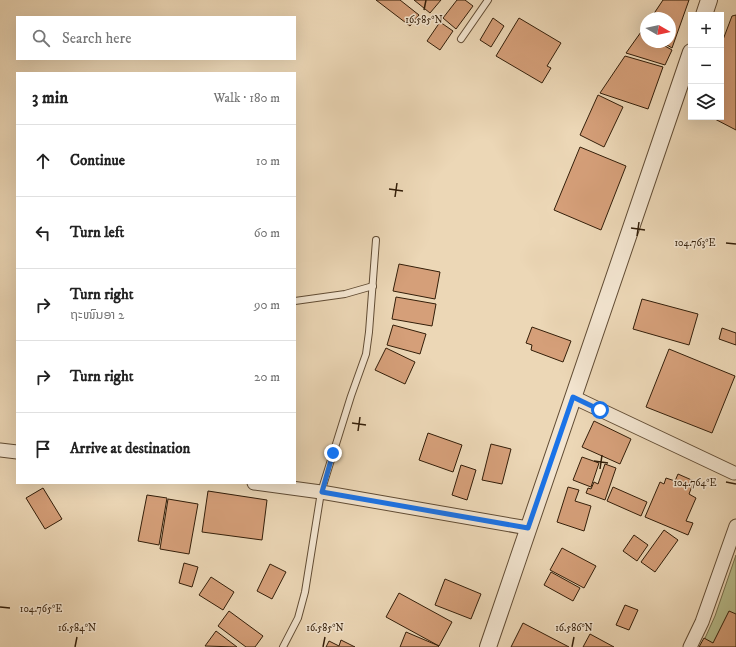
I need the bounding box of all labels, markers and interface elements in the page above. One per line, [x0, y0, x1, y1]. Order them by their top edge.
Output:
north arrow [640, 12, 676, 48]
map controls [688, 12, 724, 120]
button: + [688, 12, 724, 48]
text: 16.585°N [405, 14, 443, 26]
search box [16, 16, 296, 60]
icon: search [30, 27, 52, 49]
text: Search here [62, 29, 131, 48]
button: − [688, 48, 724, 84]
button: layers [688, 84, 724, 120]
text: 3 min [32, 87, 68, 109]
text: Walk · 180 m [213, 90, 280, 106]
icon: ahead [32, 150, 54, 172]
text: Continue [70, 151, 125, 170]
text: 10 m [256, 153, 280, 169]
icon: left [32, 222, 54, 244]
text: Turn left [70, 223, 124, 242]
text: 60 m [254, 225, 280, 241]
text: 104.763°E [674, 237, 716, 249]
text: Turn right [70, 285, 133, 304]
icon: right [32, 294, 54, 316]
text: 90 m [254, 297, 280, 313]
text: ຖະໜົນອາ 2 [70, 307, 125, 323]
icon: right [32, 366, 54, 388]
text: Turn right [70, 367, 133, 386]
text: 20 m [254, 369, 280, 385]
route start [591, 401, 609, 419]
icon: arrive [32, 438, 54, 460]
text: Arrive at destination [70, 439, 190, 458]
route end [324, 444, 342, 462]
text: 104.764°E [673, 477, 717, 489]
text: 104.765°E [20, 603, 62, 615]
text: 16.584°N [58, 622, 96, 634]
text: 16.585°N [306, 622, 344, 634]
text: 16.586°N [555, 622, 593, 634]

